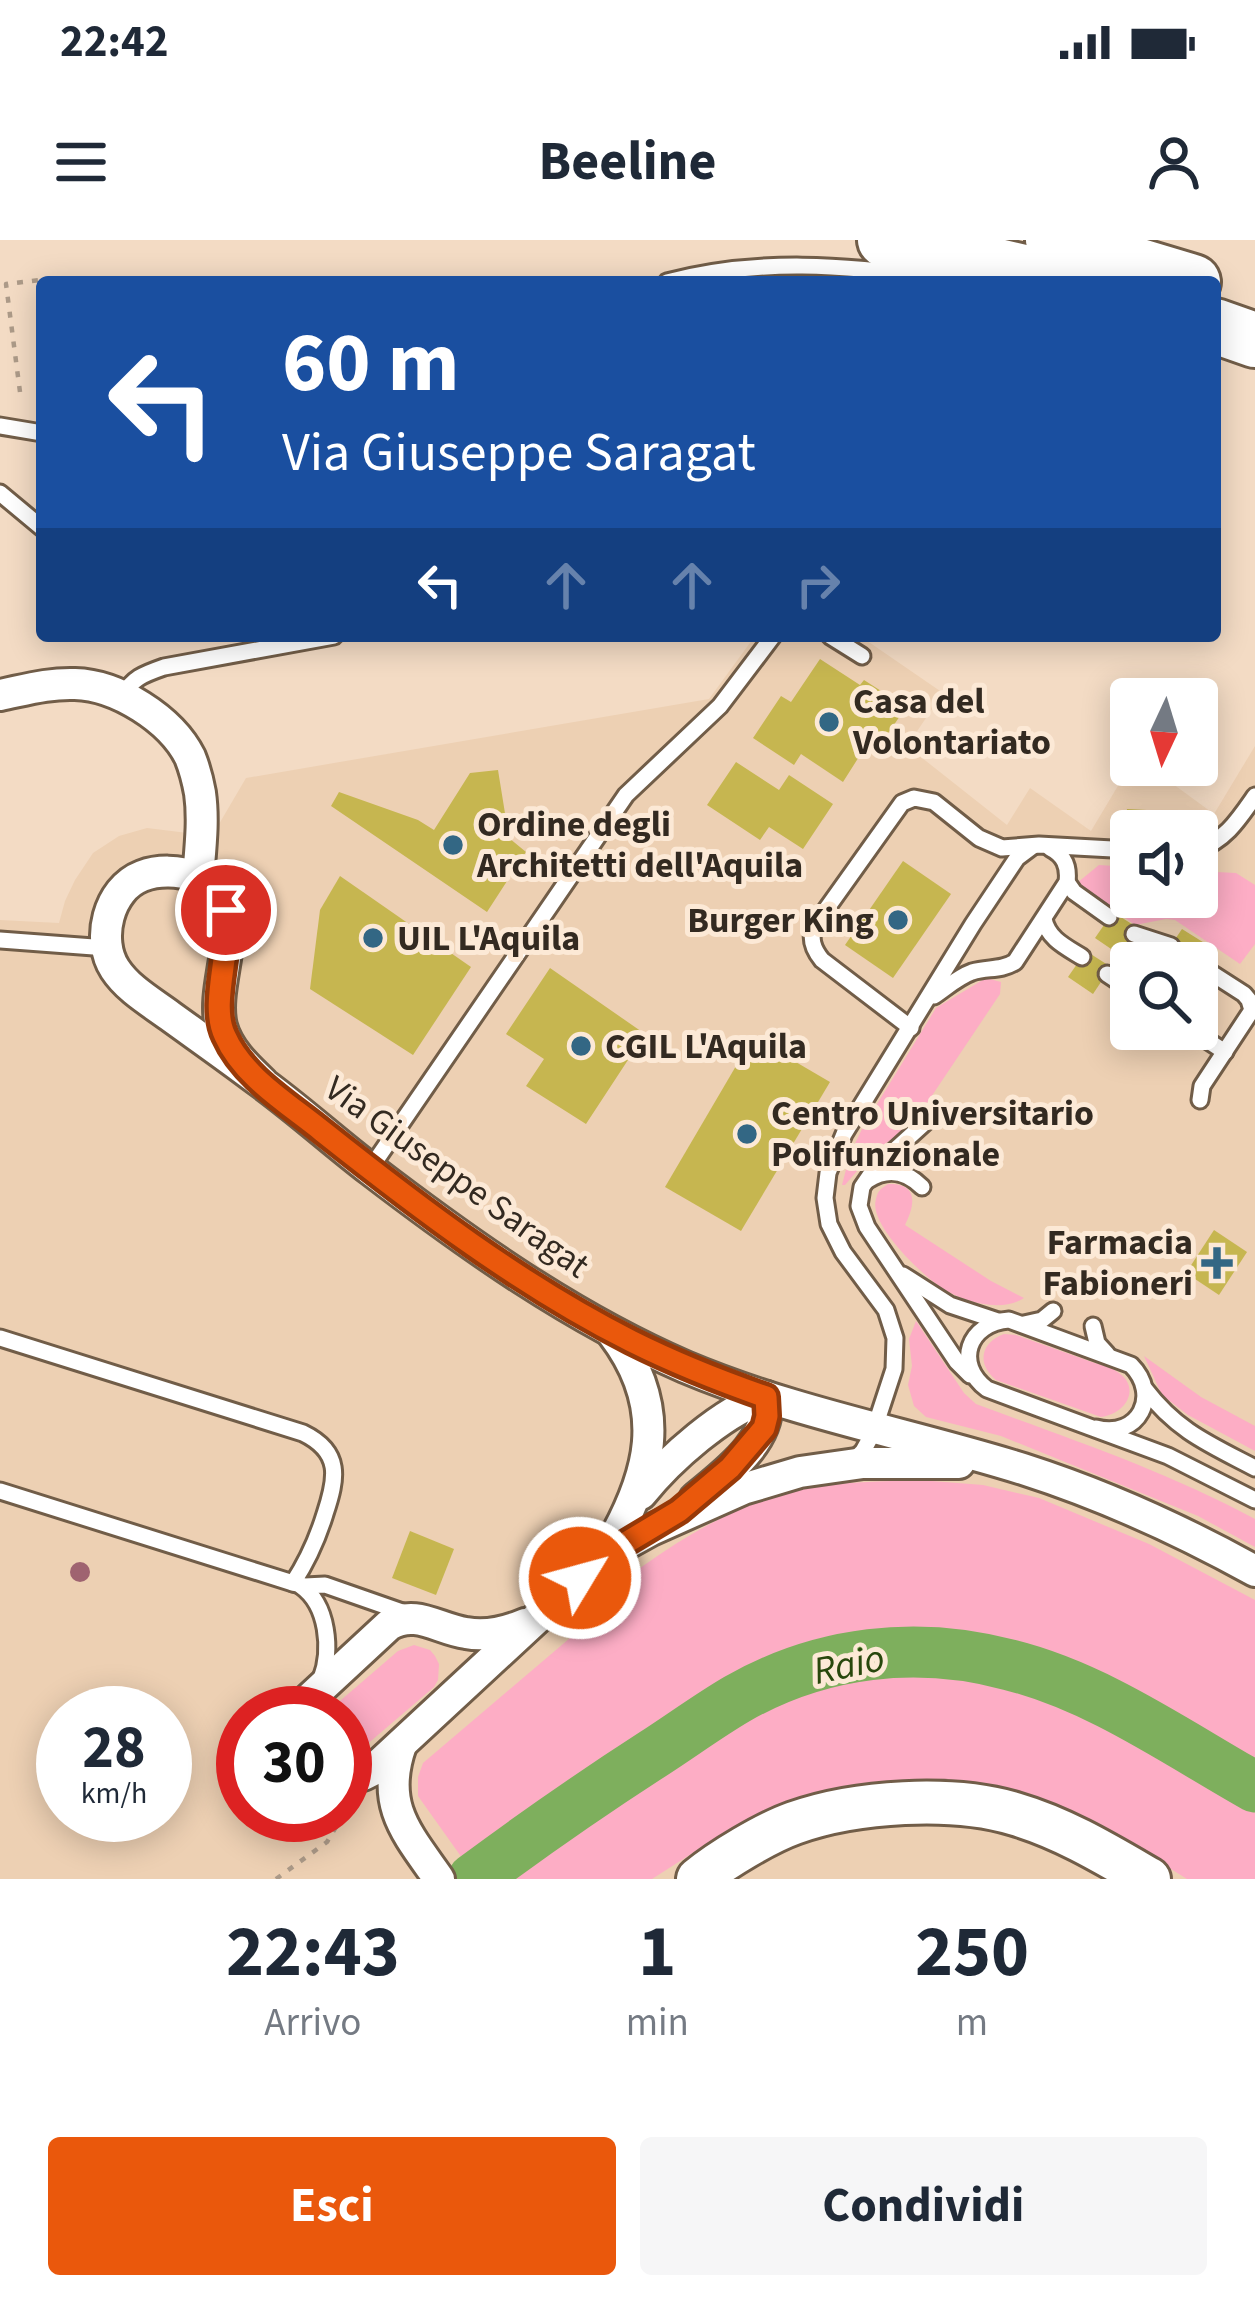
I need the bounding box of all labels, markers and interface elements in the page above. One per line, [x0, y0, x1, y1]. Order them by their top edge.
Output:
text: 22:42 [60, 10, 169, 74]
text: Beeline [539, 124, 716, 201]
icon: menu [48, 129, 114, 195]
icon: person [1141, 129, 1207, 195]
text: 60 m [282, 304, 460, 424]
icon: left [84, 324, 240, 480]
text: Via Giuseppe Saragat [282, 415, 756, 492]
icon: left [407, 552, 473, 618]
icon: ahead [533, 552, 599, 618]
icon: ahead [659, 552, 725, 618]
icon: right [785, 552, 851, 618]
place label: Casa del Volontariato [852, 676, 1051, 768]
north arrow [1110, 678, 1218, 786]
map controls [1110, 678, 1218, 1050]
marker: Casa del Volontariato [816, 709, 842, 735]
place label: Ordine degli Architetti dell'Aquila [476, 799, 803, 891]
button: sound [1110, 810, 1218, 918]
marker: Ordine degli Architetti dell'Aquila [440, 832, 466, 858]
pin [175, 859, 277, 961]
icon: arrive [193, 877, 259, 943]
place label: Burger King [687, 895, 874, 946]
marker: Burger King [885, 907, 911, 933]
place label: UIL L'Aquila [397, 913, 580, 964]
marker: UIL L'Aquila [360, 925, 386, 951]
button: search [1110, 942, 1218, 1050]
place label: CGIL L'Aquila [605, 1021, 807, 1072]
marker: CGIL L'Aquila [568, 1033, 594, 1059]
street label: Via Giuseppe Saragat [314, 1064, 600, 1290]
place label: Centro Universitario Polifunzionale [771, 1088, 1094, 1180]
marker: Centro Universitario Polifunzionale [734, 1121, 760, 1147]
place label: Farmacia Fabioneri [1042, 1217, 1193, 1309]
marker: Farmacia Fabioneri [1204, 1250, 1230, 1276]
position arrow [517, 1515, 643, 1641]
water label: Raio [808, 1630, 890, 1700]
speed limit sign: 30 [216, 1686, 372, 1842]
text: 28 [82, 1706, 146, 1791]
text: km/h [81, 1772, 147, 1815]
text: 22:43 [226, 1901, 400, 2004]
text: 1 [638, 1901, 676, 2004]
text: 250 [915, 1901, 1029, 2004]
text: Arrivo [264, 1995, 361, 2051]
text: min [626, 1995, 689, 2051]
text: m [956, 1995, 988, 2051]
button: Esci [48, 2137, 616, 2275]
button: Condividi [640, 2137, 1207, 2275]

